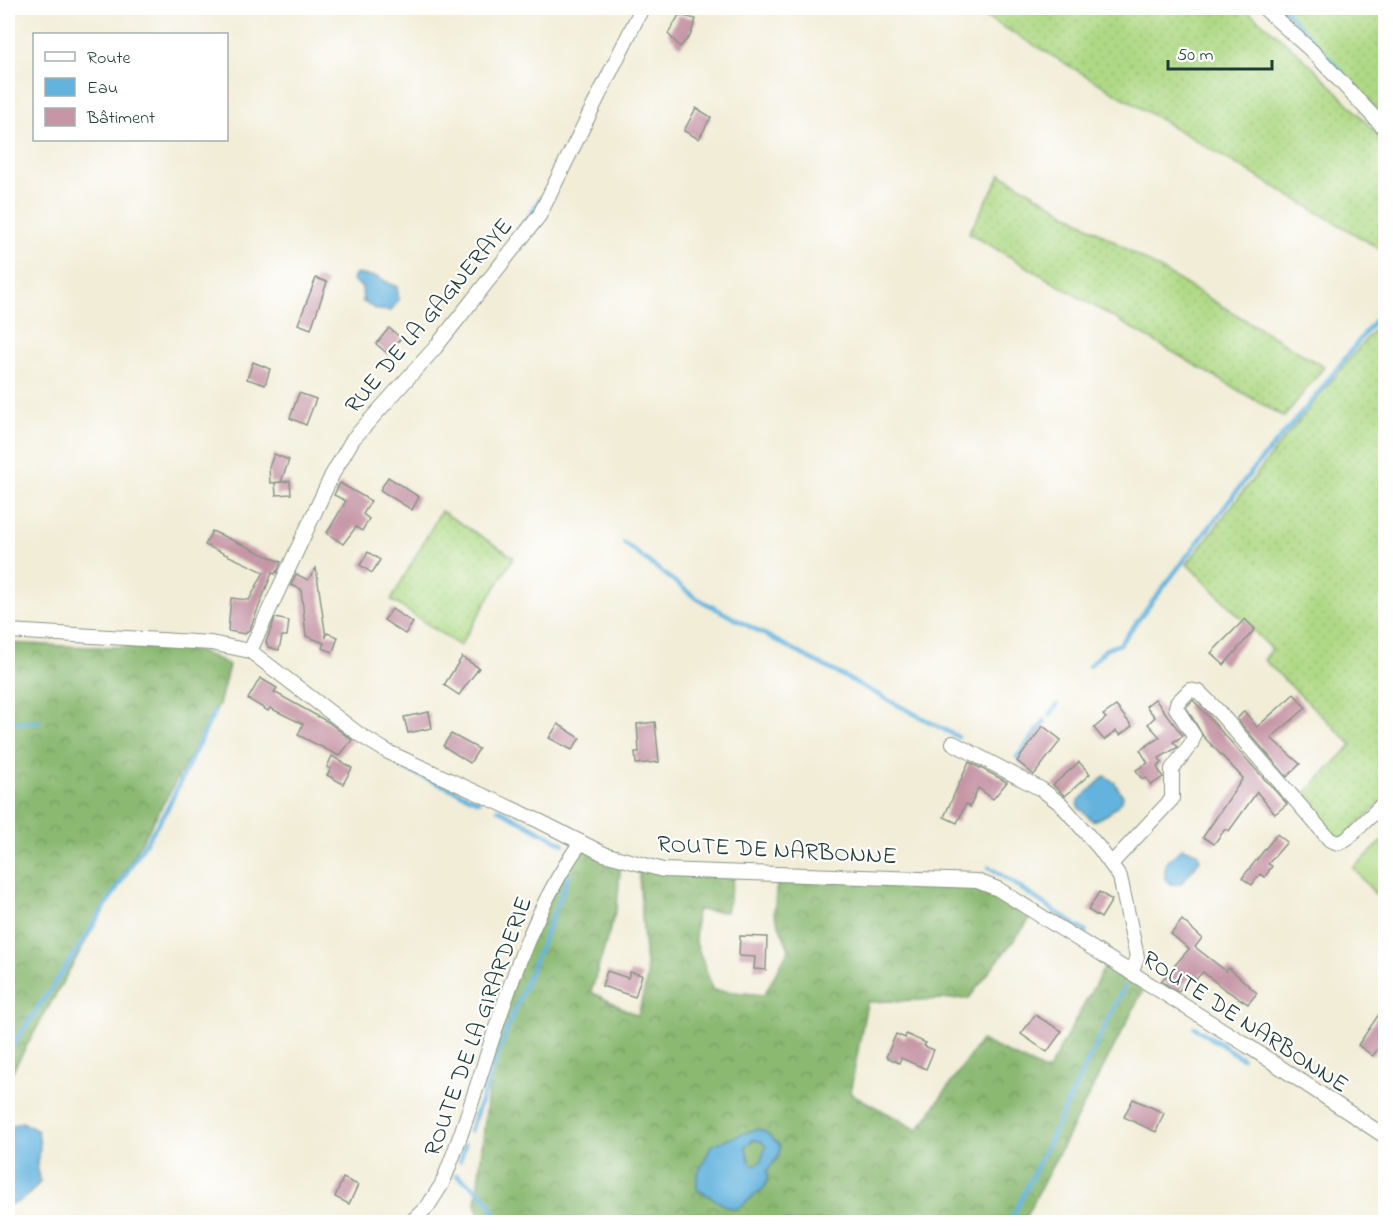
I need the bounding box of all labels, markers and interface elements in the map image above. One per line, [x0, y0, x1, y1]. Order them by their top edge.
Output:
legend [33, 33, 228, 141]
scale bar [1168, 33, 1272, 71]
text: 50 m [1177, 43, 1214, 69]
text: Route [87, 46, 132, 72]
text: Eau [87, 76, 118, 102]
text: Bâtiment [86, 106, 155, 132]
street label: RUE DE LA GAGNERAYE [337, 211, 522, 422]
street label: ROUTE DE NARBONNE [656, 828, 898, 875]
street label: ROUTE DE LA GIRARDERIE [416, 892, 543, 1162]
street label: ROUTE DE NARBONNE [1134, 943, 1355, 1103]

